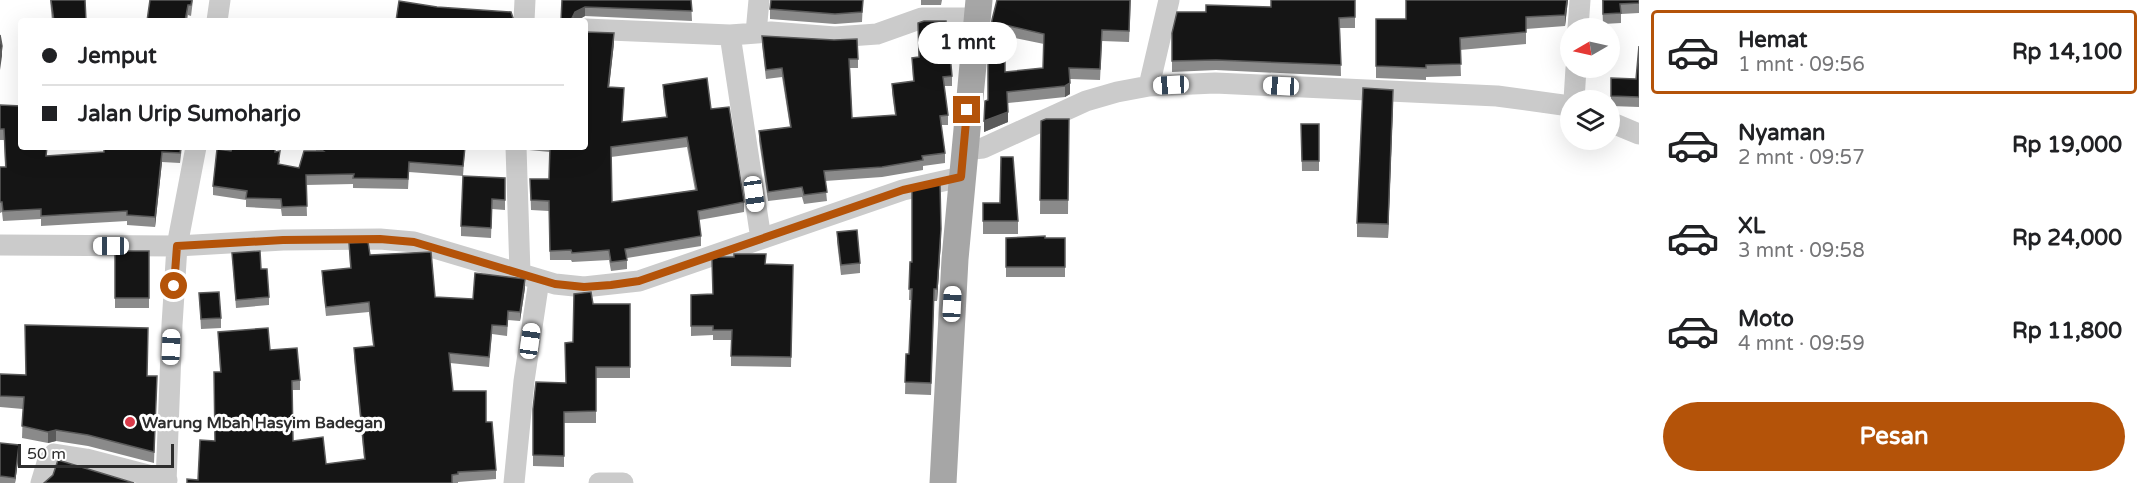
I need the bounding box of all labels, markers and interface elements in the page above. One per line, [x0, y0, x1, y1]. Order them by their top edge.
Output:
north arrow [1560, 18, 1620, 78]
map controls [1560, 18, 1620, 150]
callout: 1 mnt [918, 23, 1016, 65]
icon: car [1666, 25, 1720, 79]
text: Hemat [1738, 27, 1807, 53]
text: 1 mnt [940, 31, 995, 55]
text: Rp 14,100 [2012, 39, 2122, 65]
text: Jemput [78, 43, 157, 69]
text: 1 mnt · 09:56 [1738, 53, 1865, 77]
car [1153, 75, 1189, 95]
car [1263, 76, 1299, 96]
button: layers [1560, 90, 1620, 150]
route end [953, 96, 980, 123]
text: Jalan Urip Sumoharjo [78, 101, 301, 127]
icon: car [1666, 118, 1720, 172]
text: Nyaman [1738, 120, 1825, 146]
text: Rp 19,000 [2012, 132, 2122, 158]
text: 2 mnt · 09:57 [1738, 146, 1865, 170]
car [743, 175, 765, 213]
icon: car [1666, 211, 1720, 265]
text: XL [1738, 213, 1765, 239]
text: Rp 24,000 [2012, 225, 2122, 251]
car [93, 237, 129, 255]
text: 3 mnt · 09:58 [1738, 239, 1865, 263]
route start [160, 272, 187, 299]
car [942, 286, 962, 322]
icon: car [1666, 304, 1720, 358]
text: Moto [1738, 306, 1794, 332]
text: Rp 11,800 [2012, 318, 2122, 344]
car [519, 322, 541, 360]
car [161, 329, 181, 365]
text: 4 mnt · 09:59 [1738, 332, 1865, 356]
button: Pesan [1663, 402, 2125, 471]
place label: Warung Mbah Hasyim Badegan [142, 413, 383, 433]
marker: Warung Mbah Hasyim Badegan [123, 415, 137, 429]
scale bar [18, 441, 174, 468]
text: 50 m [27, 444, 66, 464]

